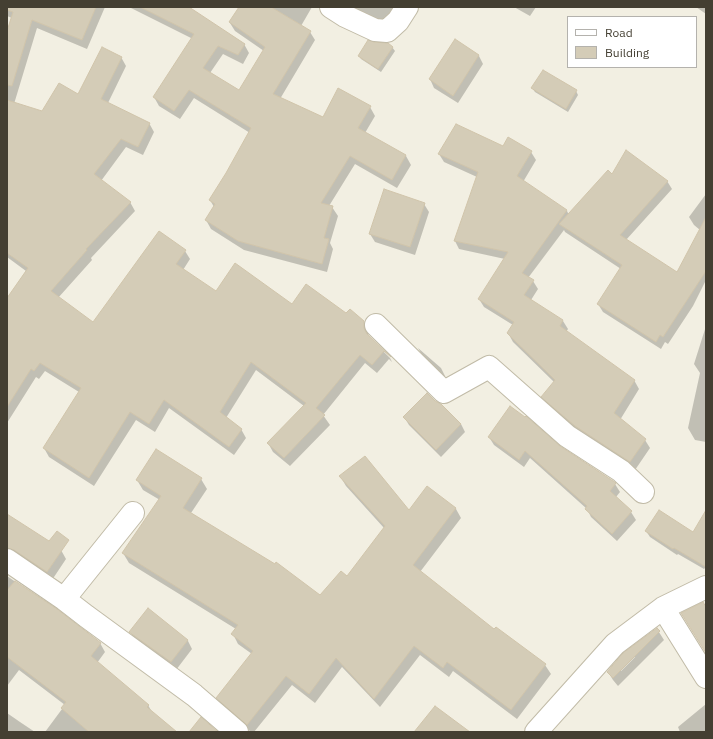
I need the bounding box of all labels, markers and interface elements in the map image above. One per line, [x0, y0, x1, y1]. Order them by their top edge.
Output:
legend [567, 16, 697, 68]
text: Road [605, 25, 633, 40]
text: Building [605, 45, 649, 60]

